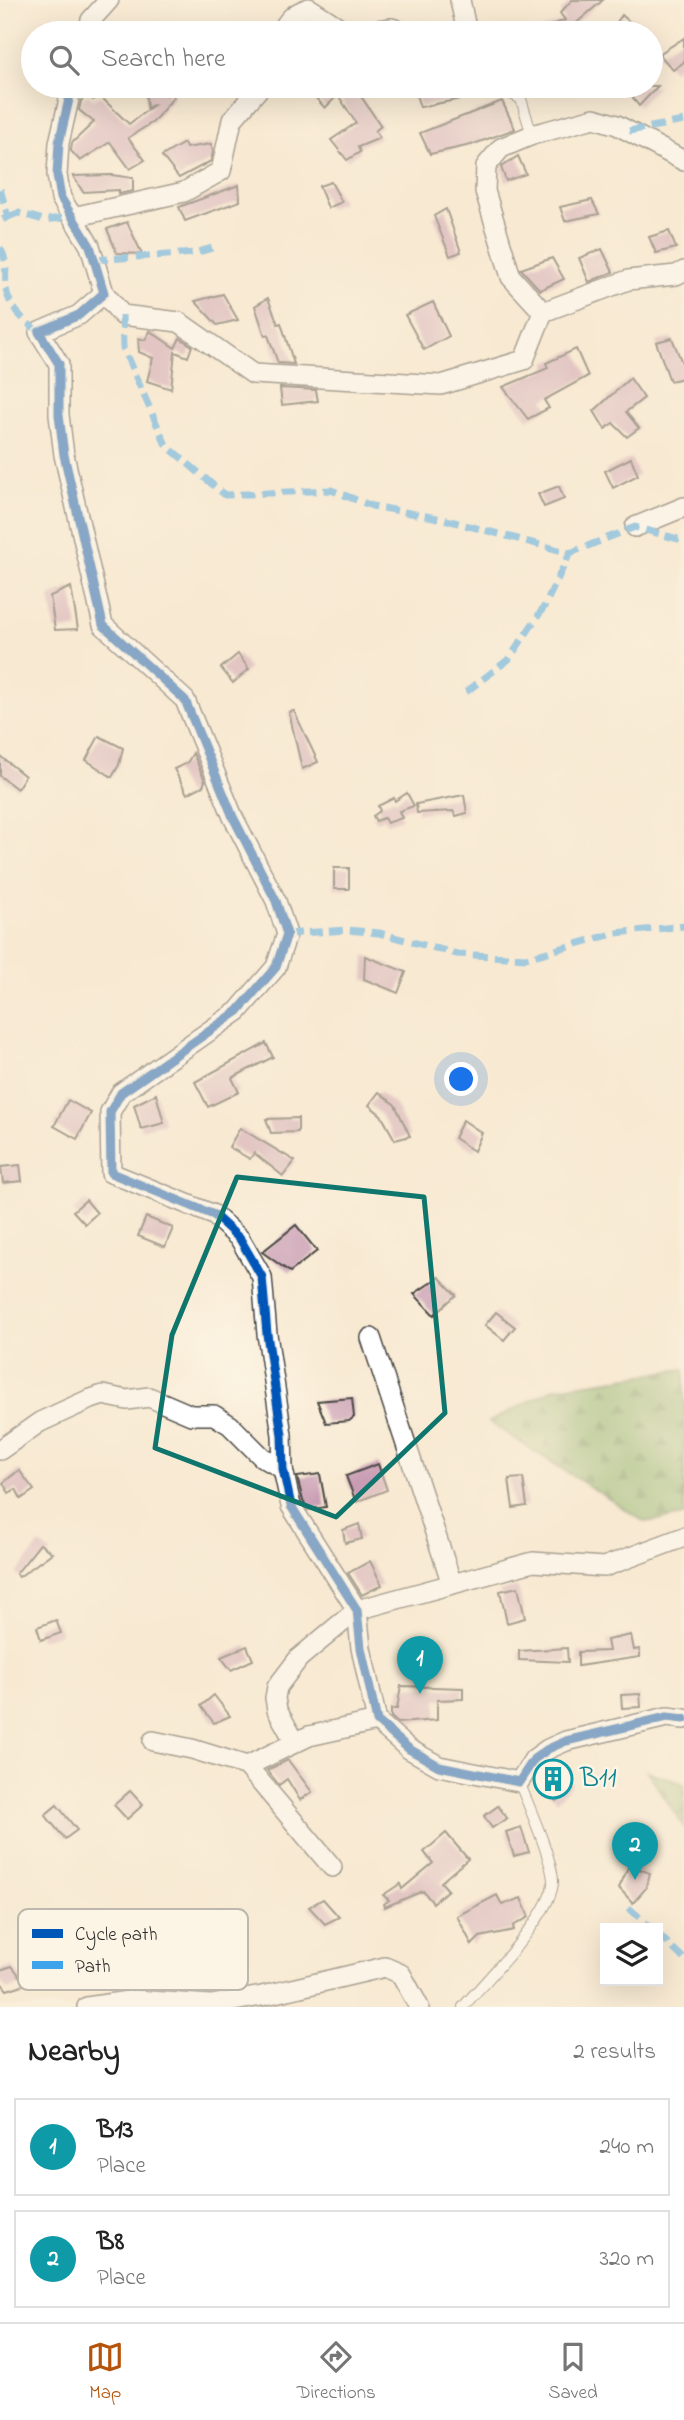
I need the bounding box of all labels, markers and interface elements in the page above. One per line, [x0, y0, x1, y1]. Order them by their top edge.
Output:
search box [21, 21, 663, 98]
icon: search [45, 41, 83, 79]
text: Search here [101, 41, 226, 79]
your location [444, 1062, 478, 1096]
pin: 1 [397, 1636, 443, 1694]
building icon: B11 [532, 1758, 574, 1800]
place label: B11 [579, 1759, 617, 1800]
pin: 2 [612, 1822, 658, 1880]
legend [18, 1909, 248, 1990]
text: Cycle path [75, 1922, 157, 1950]
map controls [600, 1923, 663, 1986]
button: layers [600, 1923, 663, 1986]
text: Path [75, 1954, 111, 1981]
text: Nearby [28, 2031, 120, 2075]
text: 2 results [573, 2036, 656, 2069]
text: B13 [97, 2112, 134, 2150]
text: 1 [49, 2131, 57, 2164]
text: 240 m [600, 2131, 654, 2164]
text: Place [97, 2150, 146, 2183]
text: B8 [97, 2224, 124, 2262]
text: 2 [47, 2243, 59, 2276]
text: 320 m [600, 2243, 654, 2276]
text: Place [97, 2262, 146, 2295]
tab: Map [86, 2338, 124, 2407]
tab: Directions [297, 2338, 376, 2407]
tab: Saved [548, 2338, 598, 2407]

